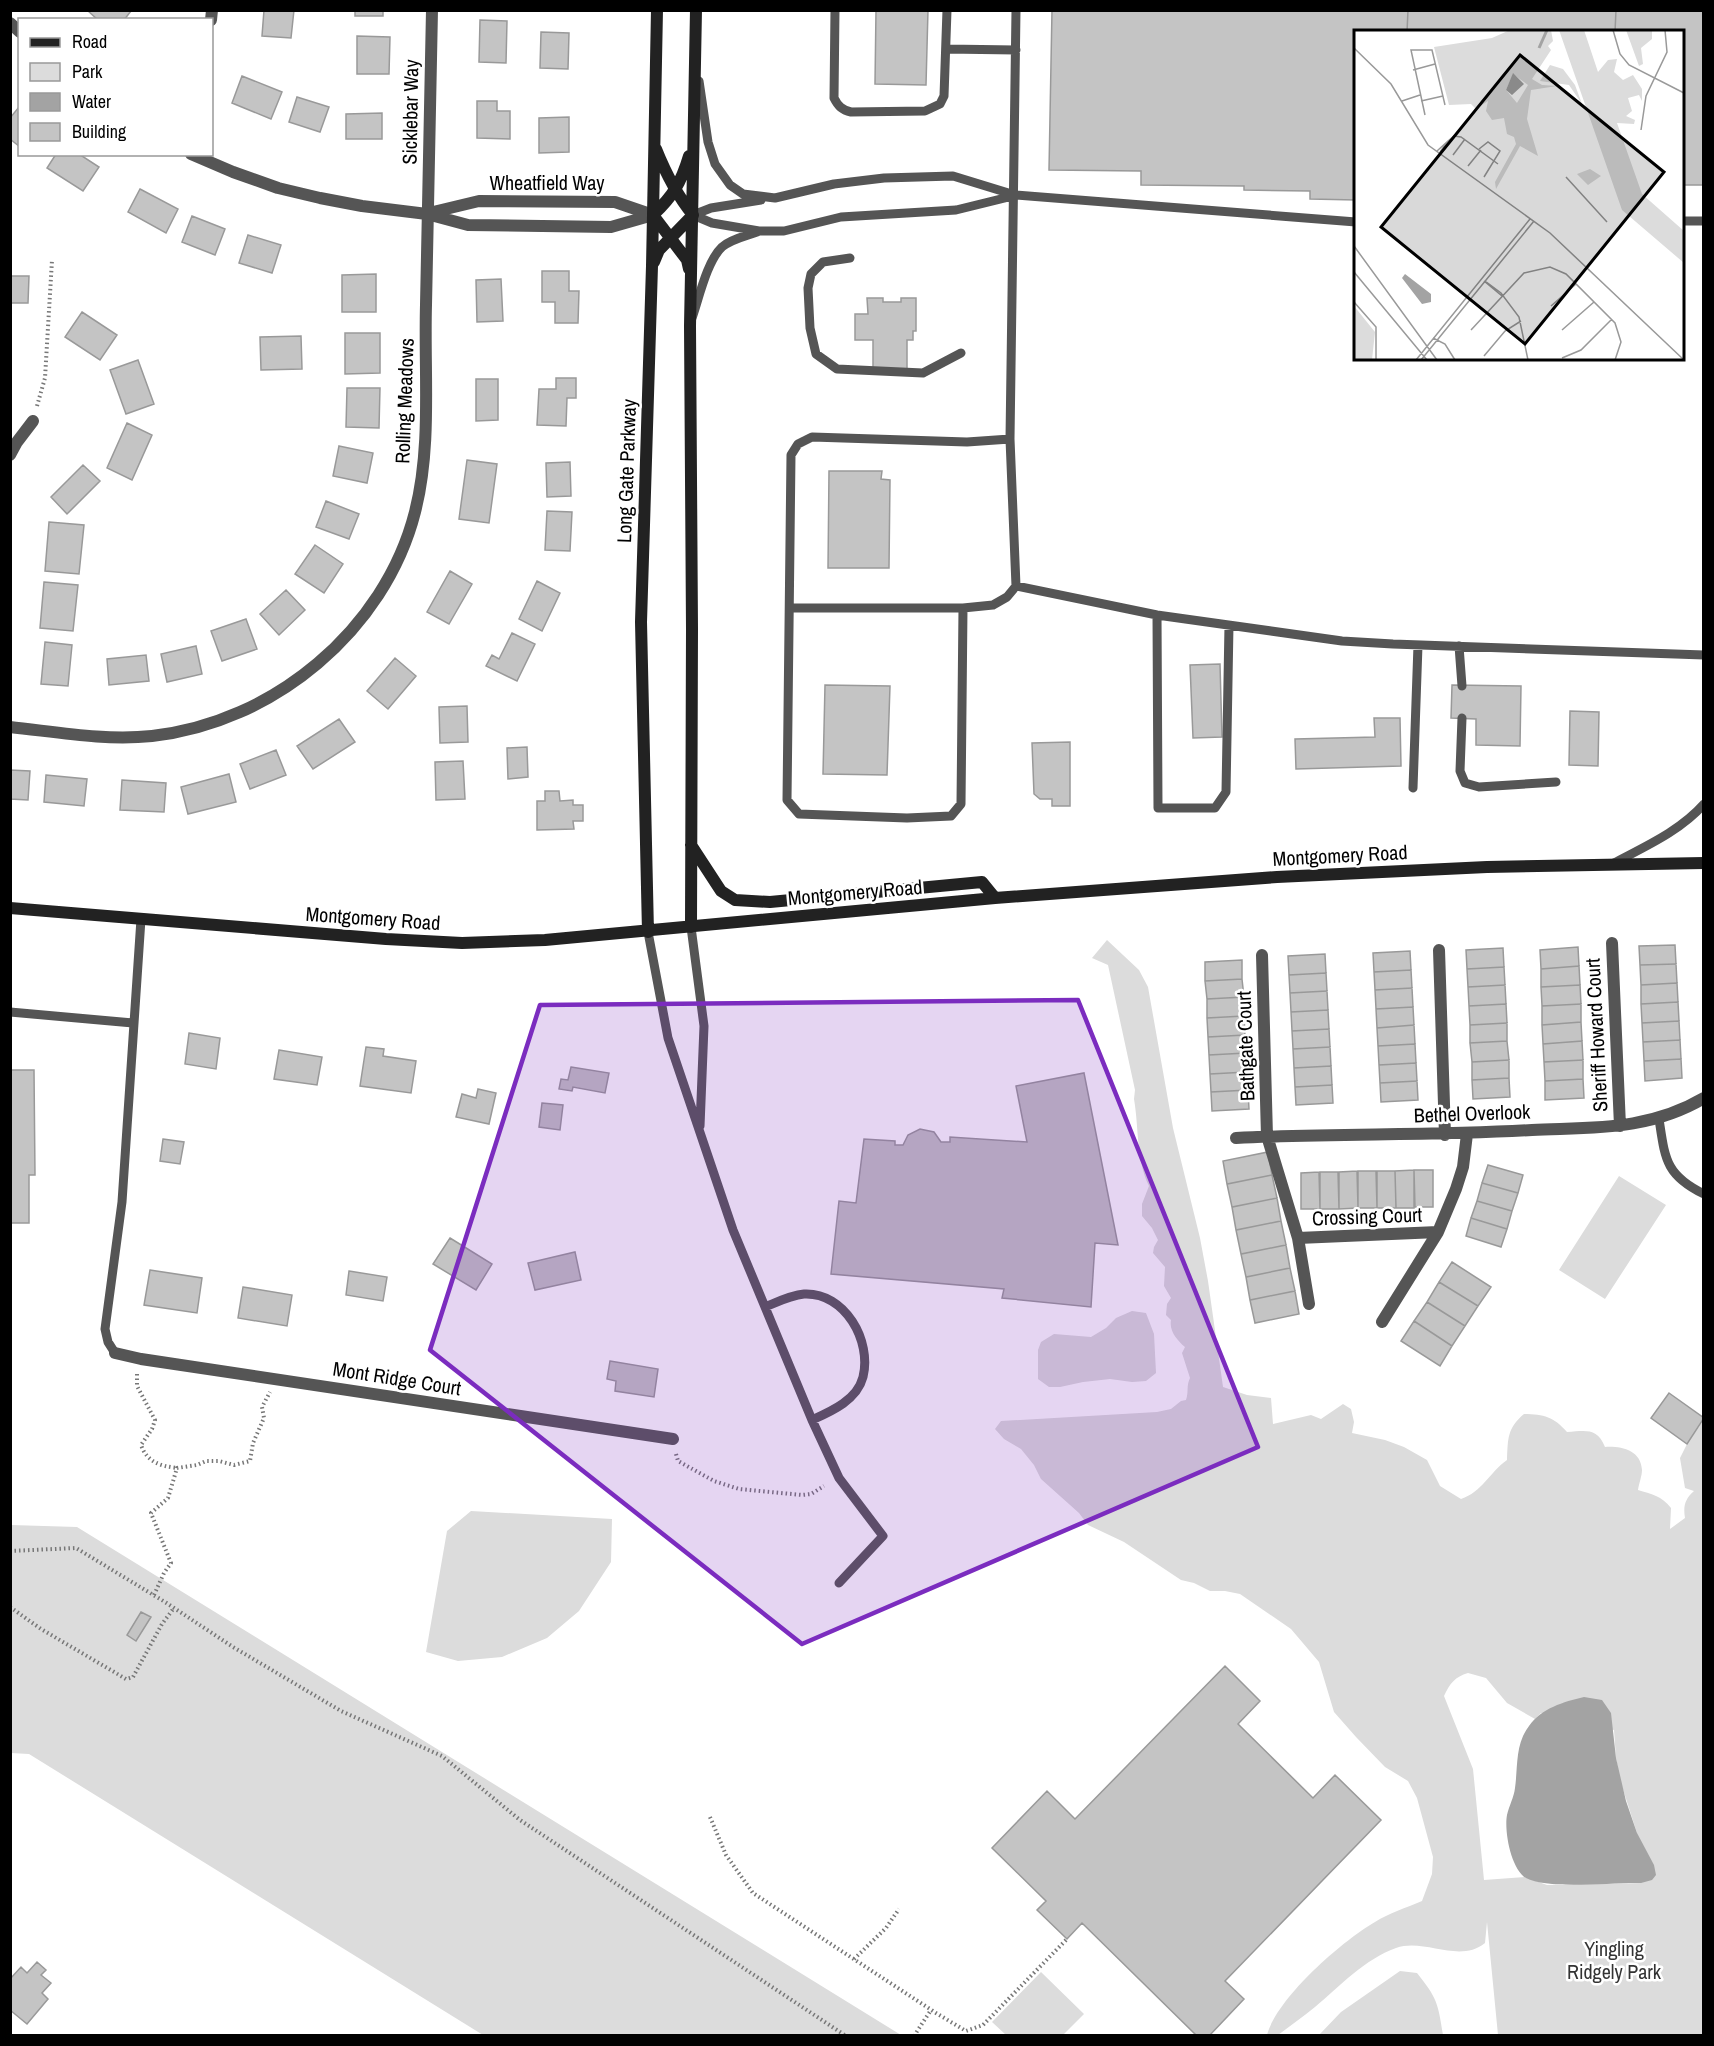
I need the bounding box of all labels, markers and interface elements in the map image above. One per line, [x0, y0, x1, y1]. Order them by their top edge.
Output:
legend [18, 18, 213, 156]
text: Road [72, 29, 107, 54]
inset map [1354, 30, 1684, 360]
street label: Sicklebar Way [396, 58, 424, 165]
text: Park [72, 59, 103, 84]
text: Water [72, 89, 111, 114]
text: Building [72, 119, 127, 144]
street label: Wheatfield Way [489, 169, 605, 196]
street label: Rolling Meadows [388, 338, 420, 464]
street label: Long Gate Parkway [610, 398, 642, 543]
street label: Montgomery Road [1272, 838, 1408, 872]
street label: Montgomery Road [787, 873, 923, 911]
street label: Montgomery Road [305, 900, 441, 936]
street label: Sheriff Howard Court [1578, 957, 1614, 1112]
street label: Bathgate Court [1230, 990, 1260, 1102]
street label: Bethel Overlook [1413, 1097, 1532, 1129]
street label: Crossing Court [1311, 1201, 1423, 1231]
street label: Mont Ridge Court [331, 1355, 463, 1402]
park label: Yingling Ridgely Park [1567, 1935, 1662, 1985]

